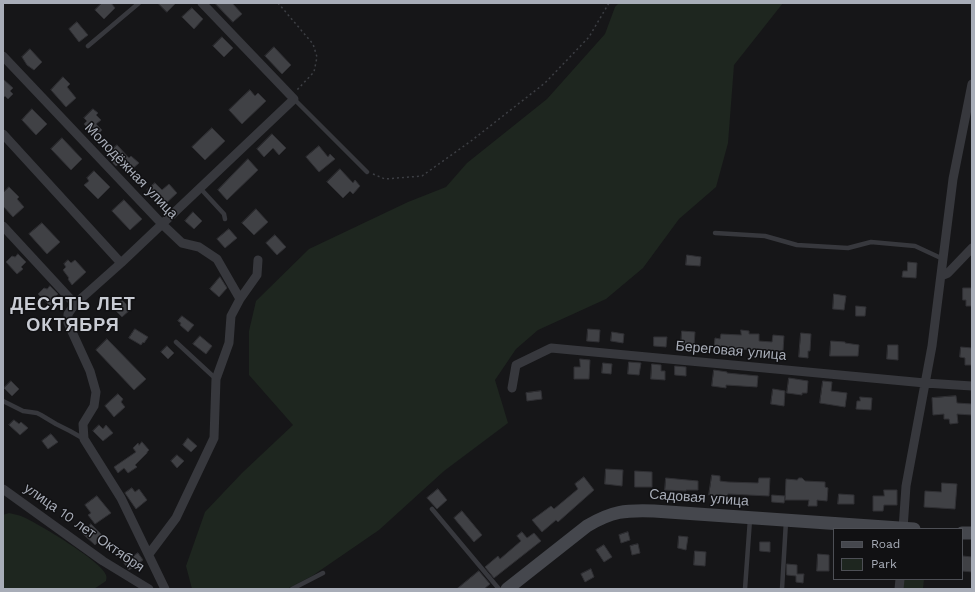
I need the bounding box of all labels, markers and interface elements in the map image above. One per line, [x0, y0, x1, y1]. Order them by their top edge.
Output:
street label: Молодёжная улица [81, 120, 181, 222]
district label: ДЕСЯТЬ ЛЕТ ОКТЯБРЯ [10, 294, 136, 336]
street label: Береговая улица [675, 338, 787, 364]
street label: улица 10 лет Октября [21, 480, 147, 576]
street label: Садовая улица [649, 486, 749, 510]
legend [833, 528, 963, 580]
text: Road [871, 537, 900, 551]
text: Park [871, 557, 897, 571]

